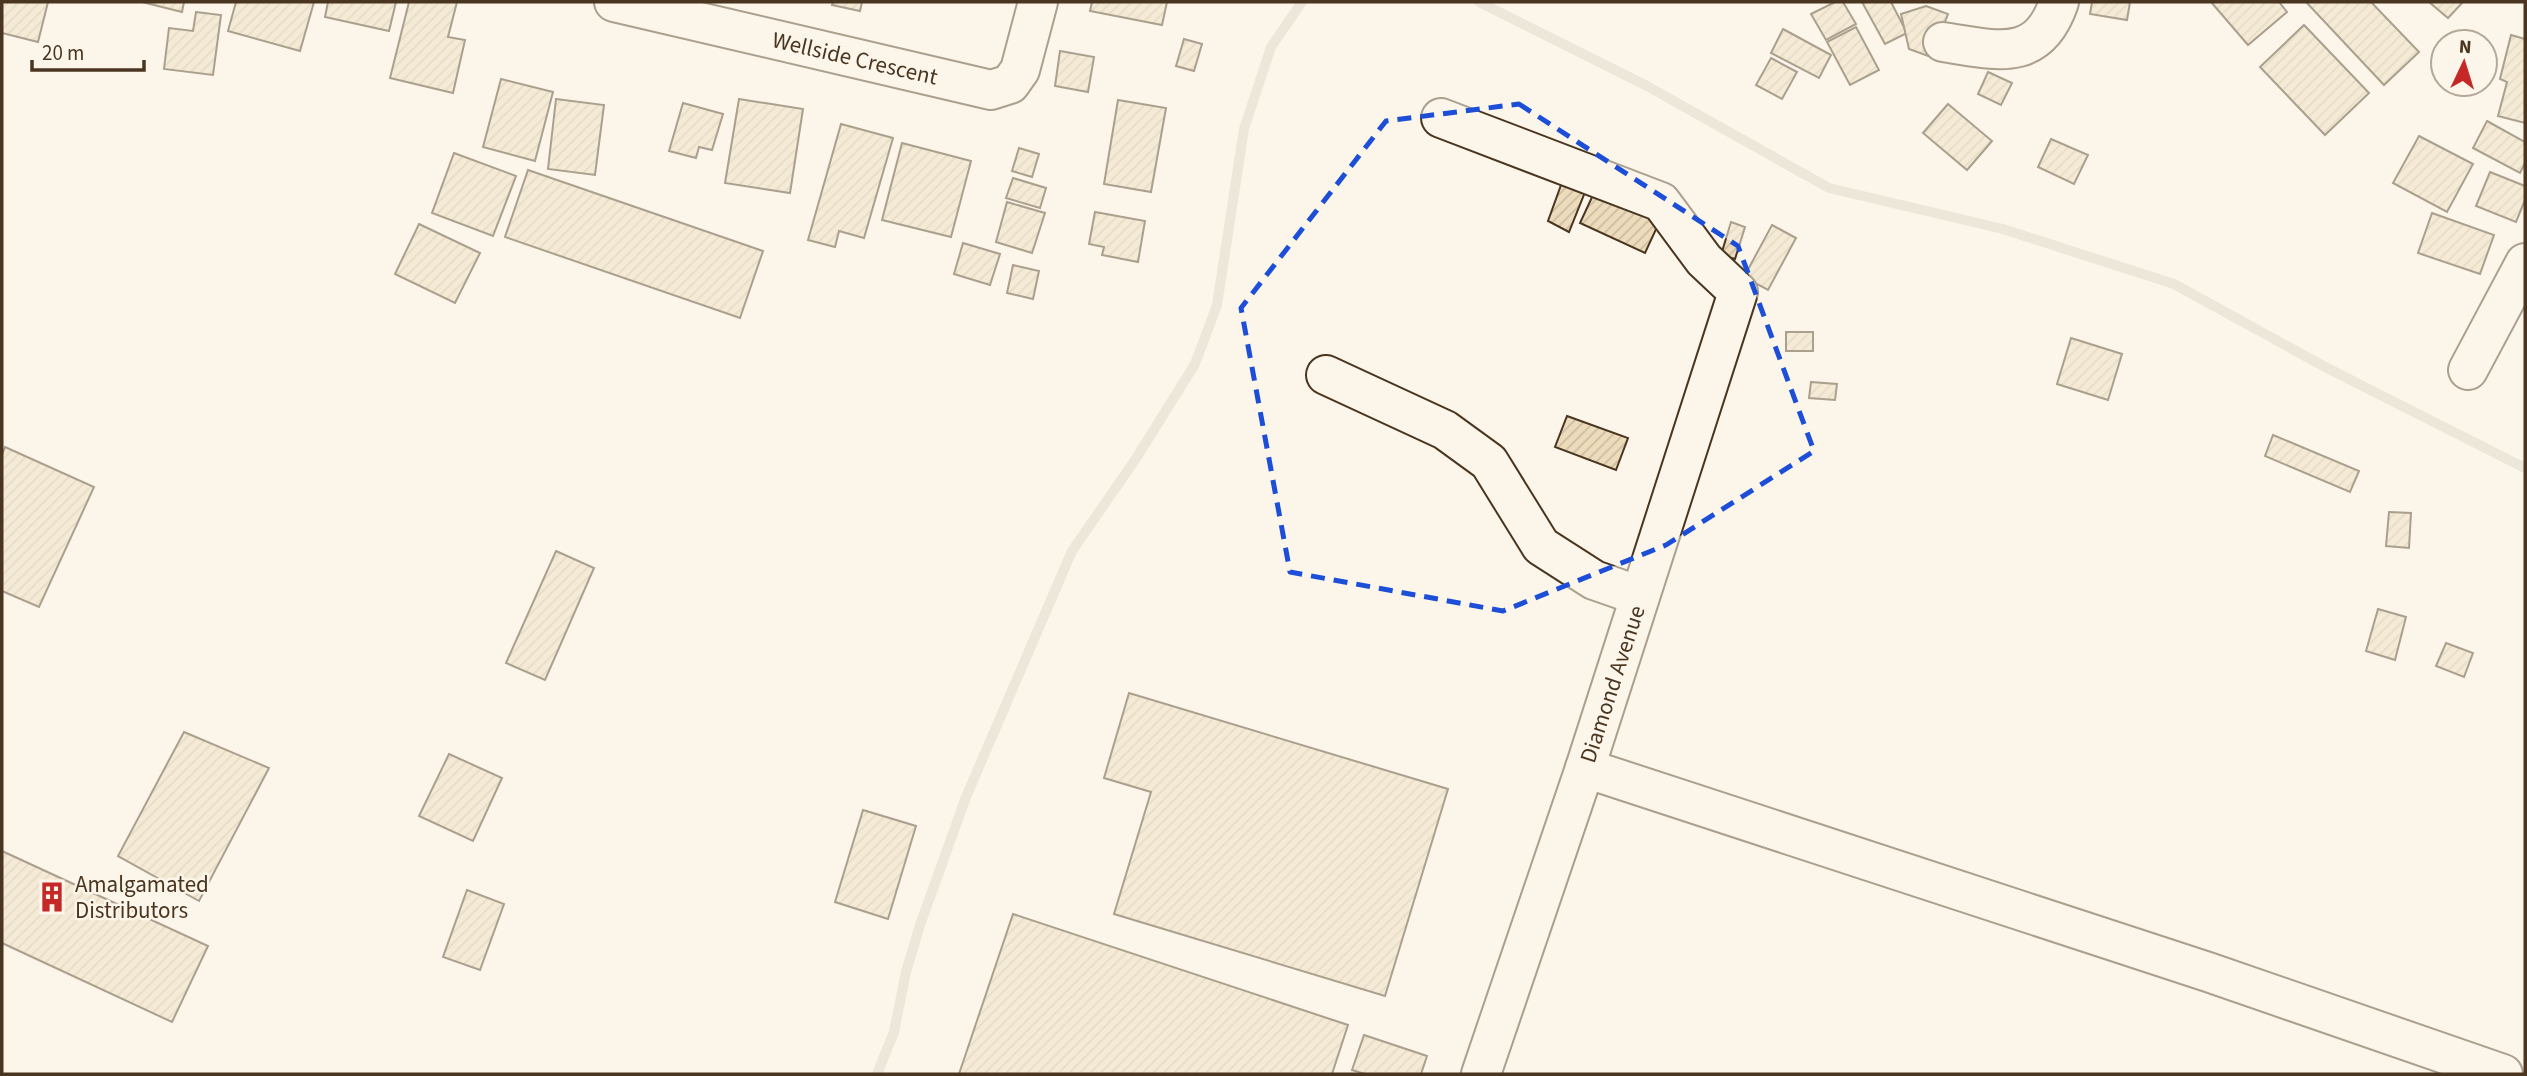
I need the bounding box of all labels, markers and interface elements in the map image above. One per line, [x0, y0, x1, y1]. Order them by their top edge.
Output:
street label: Wellside Crescent [769, 23, 941, 94]
scale bar [32, 28, 144, 72]
north arrow [2429, 28, 2499, 98]
text: N [2458, 34, 2472, 61]
text: 20 m [42, 38, 84, 68]
street label: Diamond Avenue [1571, 601, 1653, 767]
place label: Amalgamated Distributors [75, 868, 209, 927]
building icon: Amalgamated Distributors [35, 880, 69, 914]

